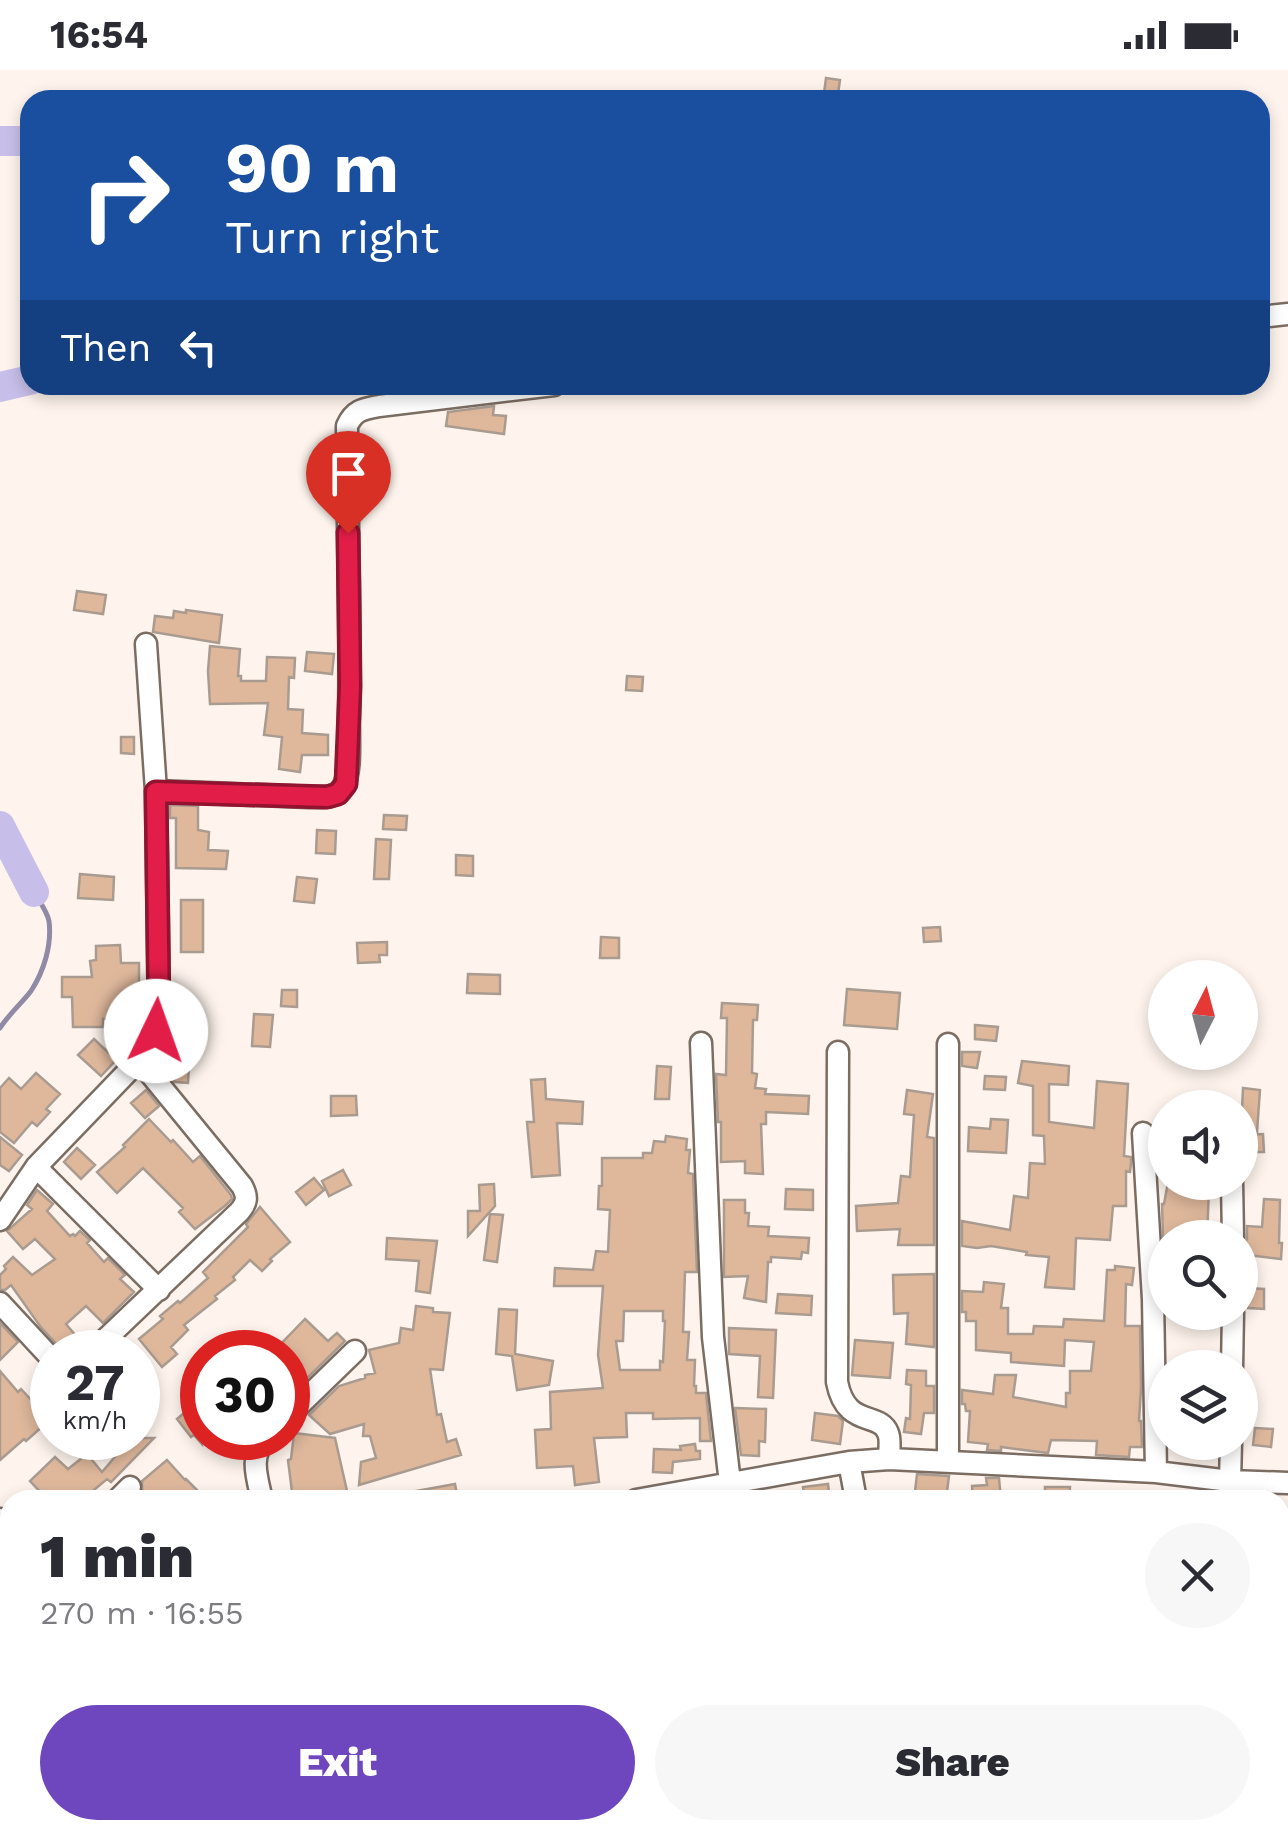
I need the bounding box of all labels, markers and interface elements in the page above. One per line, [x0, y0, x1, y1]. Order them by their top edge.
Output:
text: 16:54 [50, 13, 148, 57]
text: 90 m [225, 127, 399, 209]
icon: right [60, 130, 190, 260]
text: Turn right [225, 211, 439, 264]
icon: left [171, 320, 226, 375]
text: Then [60, 326, 151, 370]
pin [306, 431, 391, 534]
icon: arrive [321, 446, 376, 501]
north arrow [1148, 960, 1258, 1070]
map controls [1148, 960, 1258, 1460]
position arrow [104, 979, 208, 1083]
button: sound [1148, 1090, 1258, 1200]
button: search [1148, 1220, 1258, 1330]
speed limit sign: 30 [180, 1330, 310, 1460]
button: layers [1148, 1350, 1258, 1460]
text: 27 [65, 1353, 125, 1412]
text: km/h [63, 1406, 127, 1435]
text: 1 min [40, 1521, 194, 1592]
button: close [1145, 1523, 1250, 1628]
text: 270 m · 16:55 [40, 1594, 244, 1632]
button: Exit [40, 1705, 635, 1820]
button: Share [655, 1705, 1250, 1820]

